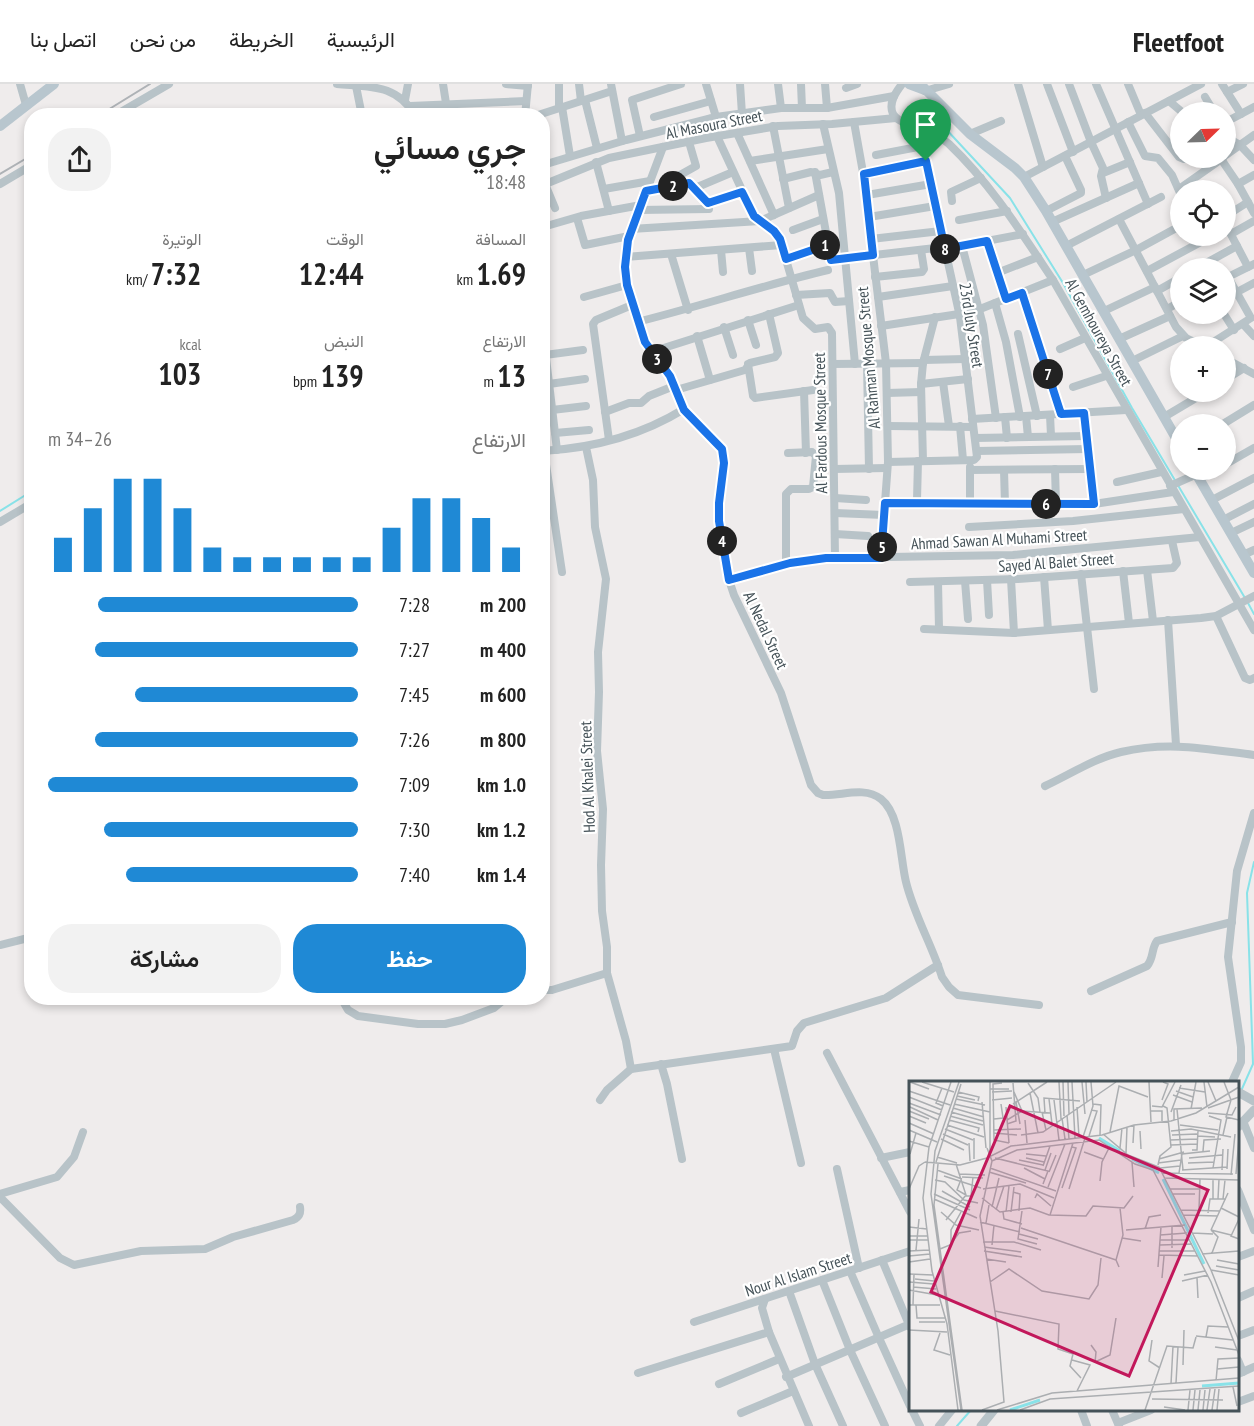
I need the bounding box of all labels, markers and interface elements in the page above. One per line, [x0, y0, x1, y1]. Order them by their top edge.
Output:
text: Fleetfoot [1133, 23, 1224, 60]
text: اتصل بنا [30, 26, 97, 53]
text: من نحن [130, 26, 196, 53]
text: الخريطة [229, 26, 294, 53]
text: الرئيسية [327, 26, 395, 53]
pin [900, 99, 951, 161]
north arrow [1170, 102, 1236, 168]
map controls [1170, 102, 1236, 480]
street label: Al Masoura Street [664, 105, 765, 143]
icon: arrive [909, 108, 942, 141]
text: جري مسائي [373, 125, 526, 168]
button: share [48, 128, 111, 191]
text: 18:48 [486, 169, 526, 195]
pin: 2 [658, 171, 688, 201]
text: 2 [669, 176, 677, 196]
button: locate [1170, 180, 1236, 246]
text: الوتيرة [162, 229, 201, 249]
text: الوقت [326, 229, 364, 249]
text: المسافة [475, 229, 526, 249]
pin: 1 [810, 230, 840, 260]
pin: 8 [930, 234, 960, 264]
text: 1 [821, 235, 829, 255]
text: 8 [941, 239, 949, 259]
text: 7:32 [151, 254, 201, 293]
text: 12:44 [299, 254, 364, 293]
text: 1.69 [477, 254, 526, 293]
button: layers [1170, 258, 1236, 324]
text: /km [126, 269, 151, 289]
text: km [457, 269, 477, 289]
street label: Al Gemhoureya Street [1061, 275, 1137, 390]
street label: 23rd July Street [955, 281, 989, 369]
street label: Al Rahman Mosque Street [852, 286, 884, 430]
text: النبض [324, 331, 364, 351]
text: الارتفاع [483, 331, 526, 351]
text: kcal [179, 334, 201, 354]
button: + [1170, 336, 1236, 402]
pin: 3 [642, 344, 672, 374]
text: 3 [653, 349, 661, 369]
street label: Al Fardous Mosque Street [809, 352, 831, 494]
text: 103 [158, 354, 201, 393]
text: 139 [321, 356, 364, 395]
text: 13 [497, 356, 526, 395]
pin: 7 [1033, 359, 1063, 389]
text: 7 [1044, 364, 1052, 384]
text: bpm [293, 371, 321, 391]
text: m [483, 371, 497, 391]
button: − [1170, 414, 1236, 480]
text: 26–34 m [48, 426, 112, 452]
text: الارتفاع [472, 427, 526, 453]
pin: 6 [1031, 489, 1061, 519]
text: 6 [1042, 494, 1050, 514]
street label: Ahmad Sawan Al Muhami Street [910, 524, 1088, 554]
pin: 4 [707, 526, 737, 556]
text: 4 [718, 531, 726, 551]
pin: 5 [867, 532, 897, 562]
text: 5 [878, 537, 886, 557]
street label: Sayed Al Balet Street [998, 548, 1115, 576]
street label: Al Nedal Street [739, 588, 793, 673]
text: 7:28 [399, 592, 430, 618]
text: 200 m [480, 592, 526, 618]
text: 7:27 [399, 637, 430, 663]
text: 400 m [480, 637, 526, 663]
text: 7:45 [399, 682, 430, 708]
text: 600 m [480, 682, 526, 708]
street label: Hod Al Khalei Street [575, 720, 599, 833]
text: 7:26 [399, 727, 430, 753]
text: 800 m [480, 727, 526, 753]
text: 7:09 [399, 772, 430, 798]
text: 1.0 km [477, 772, 526, 798]
text: 7:30 [399, 817, 430, 843]
text: 1.2 km [477, 817, 526, 843]
text: 7:40 [399, 862, 430, 888]
text: 1.4 km [477, 862, 526, 888]
button: مشاركة [48, 924, 281, 993]
button: حفظ [293, 924, 526, 993]
inset map [909, 1081, 1239, 1411]
street label: Nour Al Islam Street [742, 1247, 854, 1301]

